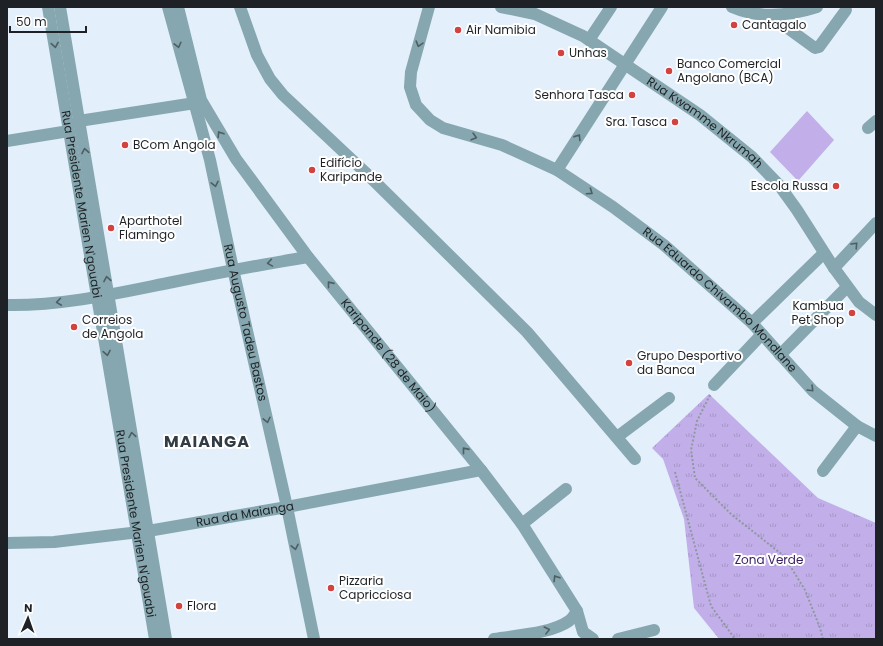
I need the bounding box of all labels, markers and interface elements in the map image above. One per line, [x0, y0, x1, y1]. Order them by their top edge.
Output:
scale bar [10, 8, 86, 34]
text: 50 m [16, 13, 47, 30]
place label: Cantagalo [742, 16, 807, 33]
marker: Cantagalo [729, 20, 739, 30]
place label: Air Namibia [466, 21, 536, 38]
marker: Air Namibia [453, 25, 463, 35]
one-way arrow [173, 41, 182, 48]
one-way arrow [415, 41, 424, 48]
one-way arrow [50, 42, 59, 49]
place label: Unhas [569, 44, 607, 61]
marker: Unhas [556, 48, 566, 58]
place label: Banco Comercial Angolano (BCA) [677, 55, 781, 86]
marker: Banco Comercial Angolano (BCA) [664, 66, 674, 76]
street label: Rua Kwamme Nkrumah [644, 72, 767, 171]
place label: Senhora Tasca [534, 86, 624, 103]
marker: Senhora Tasca [627, 90, 637, 100]
street label: Rua Presidente Marien N'gouabi [58, 109, 106, 299]
place label: Sra. Tasca [605, 113, 667, 130]
marker: Sra. Tasca [670, 117, 680, 127]
one-way arrow [218, 131, 225, 138]
one-way arrow [470, 132, 477, 141]
one-way arrow [573, 134, 581, 141]
place label: BCom Angola [133, 136, 216, 153]
marker: BCom Angola [120, 140, 130, 150]
one-way arrow [81, 148, 89, 154]
place label: Edifício Karipande [320, 154, 382, 185]
marker: Edifício Karipande [307, 165, 317, 175]
place label: Escola Russa [751, 177, 828, 194]
one-way arrow [210, 181, 218, 187]
marker: Escola Russa [831, 181, 841, 191]
one-way arrow [585, 187, 592, 194]
place label: Aparthotel Flamingo [119, 212, 182, 243]
marker: Aparthotel Flamingo [106, 223, 116, 233]
street label: Rua Eduardo Chivambo Mondlane [639, 223, 801, 376]
street label: Rua Augusto Tadeu Bastos [220, 242, 272, 403]
one-way arrow [850, 242, 858, 250]
one-way arrow [267, 259, 273, 267]
one-way arrow [103, 276, 111, 282]
one-way arrow [327, 281, 334, 288]
street label: Karipande (28 de Maio) [337, 295, 440, 416]
one-way arrow [56, 297, 62, 306]
place label: Kambua Pet Shop [792, 297, 844, 328]
marker: Kambua Pet Shop [847, 308, 857, 318]
place label: Correios de Angola [82, 311, 143, 342]
marker: Correios de Angola [69, 322, 79, 332]
place label: Grupo Desportivo da Banca [637, 347, 742, 378]
one-way arrow [102, 350, 111, 356]
marker: Grupo Desportivo da Banca [624, 358, 634, 368]
one-way arrow [806, 384, 814, 392]
one-way arrow [263, 417, 271, 423]
street label: Rua Presidente Marien N'gouabi [112, 428, 160, 619]
district label: MAIANGA [164, 430, 250, 453]
one-way arrow [129, 432, 137, 438]
one-way arrow [462, 447, 469, 454]
street label: Rua da Maianga [194, 497, 295, 531]
one-way arrow [291, 544, 299, 550]
park label: Zona Verde [735, 551, 803, 568]
place label: Pizzaria Capricciosa [339, 572, 412, 603]
one-way arrow [554, 575, 561, 582]
marker: Pizzaria Capricciosa [326, 583, 336, 593]
place label: Flora [187, 597, 216, 614]
north arrow [8, 598, 48, 638]
text: N [24, 600, 33, 616]
marker: Flora [174, 601, 184, 611]
one-way arrow [543, 626, 550, 634]

